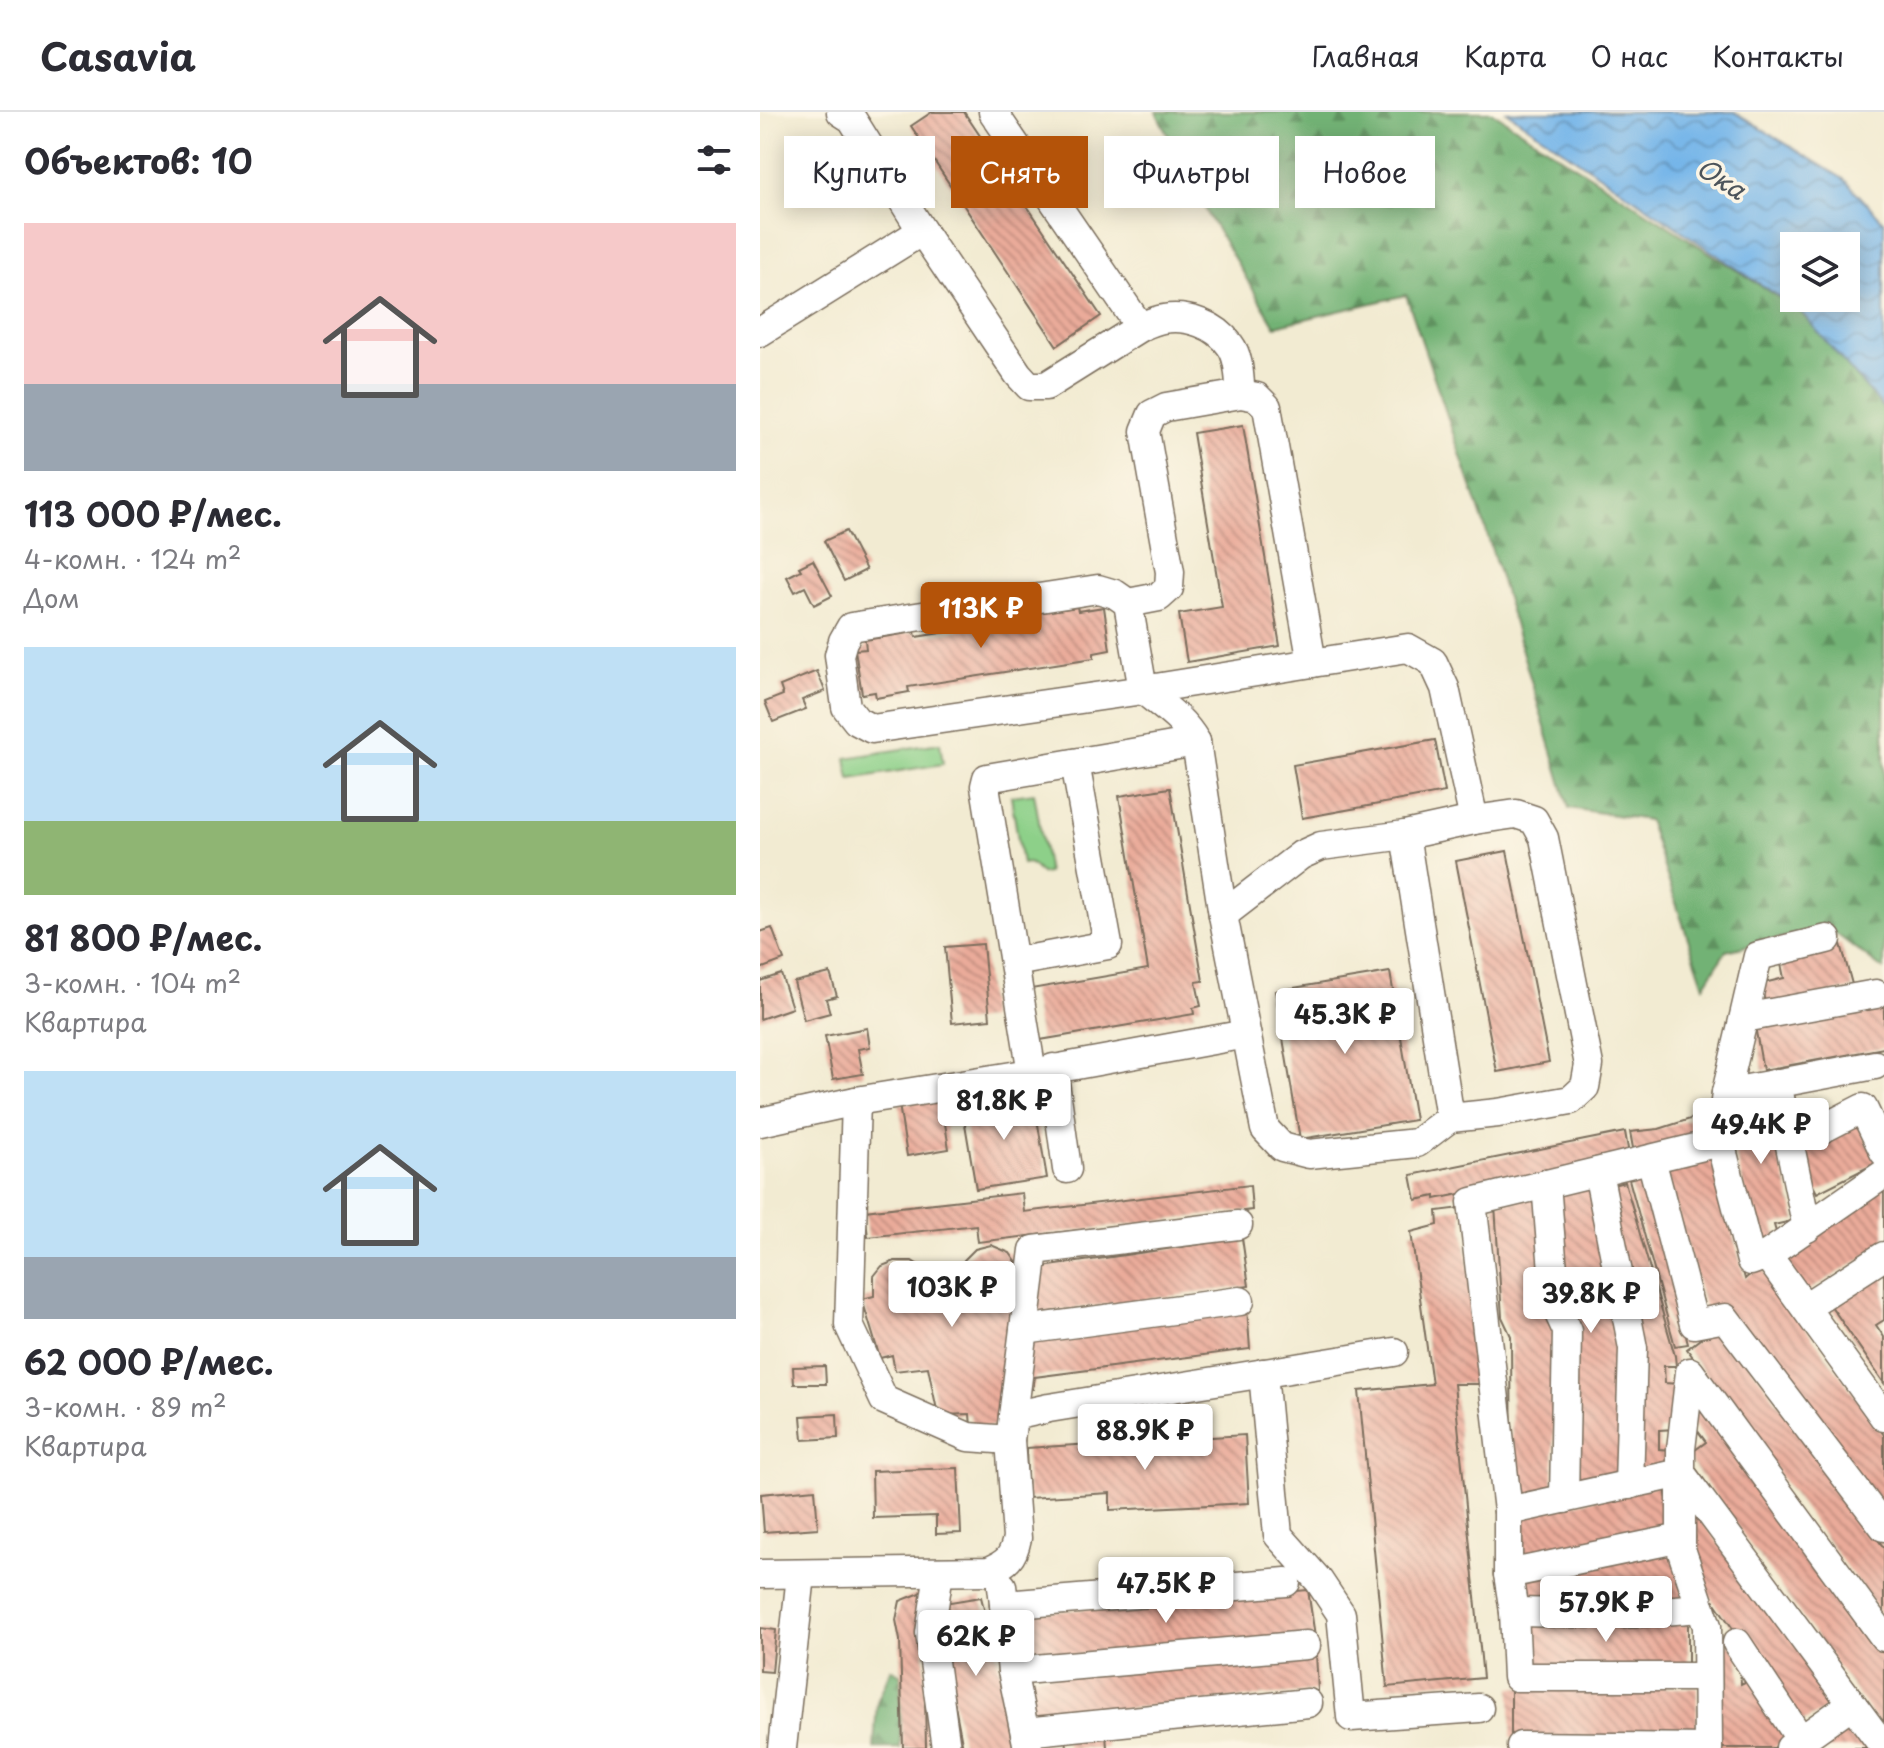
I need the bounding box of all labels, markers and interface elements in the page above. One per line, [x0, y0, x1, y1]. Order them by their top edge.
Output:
text: Casavia [40, 27, 196, 84]
text: Главная [1312, 34, 1420, 77]
text: Карта [1464, 34, 1546, 77]
text: О нас [1590, 34, 1668, 77]
text: Контакты [1712, 34, 1844, 77]
text: Объектов: 10 [24, 134, 252, 186]
chip: Купить [784, 136, 935, 208]
chip: Снять [951, 136, 1088, 208]
chip: Фильтры [1104, 136, 1279, 208]
chip: Новое [1295, 136, 1435, 208]
icon: filters [692, 138, 736, 182]
water label: Ока [1689, 147, 1755, 209]
map controls [1780, 232, 1860, 312]
button: layers [1780, 232, 1860, 312]
icon: home [308, 275, 452, 419]
text: 113 000 ₽/мес. [24, 487, 282, 539]
text: 4-комн. · 124 m² [24, 539, 242, 578]
text: Дом [24, 578, 80, 617]
pin: 113K ₽ [916, 582, 1046, 650]
text: 113K ₽ [939, 588, 1023, 627]
icon: home [308, 699, 452, 843]
text: 81 800 ₽/мес. [24, 911, 262, 963]
text: 3-комн. · 104 m² [24, 963, 241, 1002]
pin: 45.3K ₽ [1271, 988, 1419, 1056]
text: 45.3K ₽ [1294, 994, 1396, 1033]
text: Квартира [24, 1002, 147, 1041]
pin: 81.8K ₽ [930, 1074, 1078, 1142]
text: 81.8K ₽ [956, 1080, 1052, 1119]
pin: 49.4K ₽ [1687, 1098, 1835, 1166]
text: 49.4K ₽ [1711, 1104, 1811, 1143]
icon: home [308, 1123, 452, 1267]
pin: 103K ₽ [887, 1261, 1017, 1329]
text: 103K ₽ [906, 1267, 998, 1306]
pin: 39.8K ₽ [1517, 1267, 1665, 1335]
text: 39.8K ₽ [1541, 1273, 1641, 1312]
text: 62 000 ₽/мес. [24, 1335, 274, 1387]
text: 3-комн. · 89 m² [24, 1387, 227, 1426]
pin: 88.9K ₽ [1071, 1404, 1219, 1472]
text: 88.9K ₽ [1096, 1410, 1194, 1449]
text: Квартира [24, 1426, 147, 1465]
pin: 47.5K ₽ [1092, 1557, 1240, 1625]
text: 47.5K ₽ [1116, 1563, 1216, 1602]
pin: 57.9K ₽ [1532, 1576, 1680, 1644]
text: 57.9K ₽ [1558, 1582, 1654, 1621]
pin: 62K ₽ [920, 1610, 1032, 1678]
text: 62K ₽ [936, 1616, 1016, 1655]

